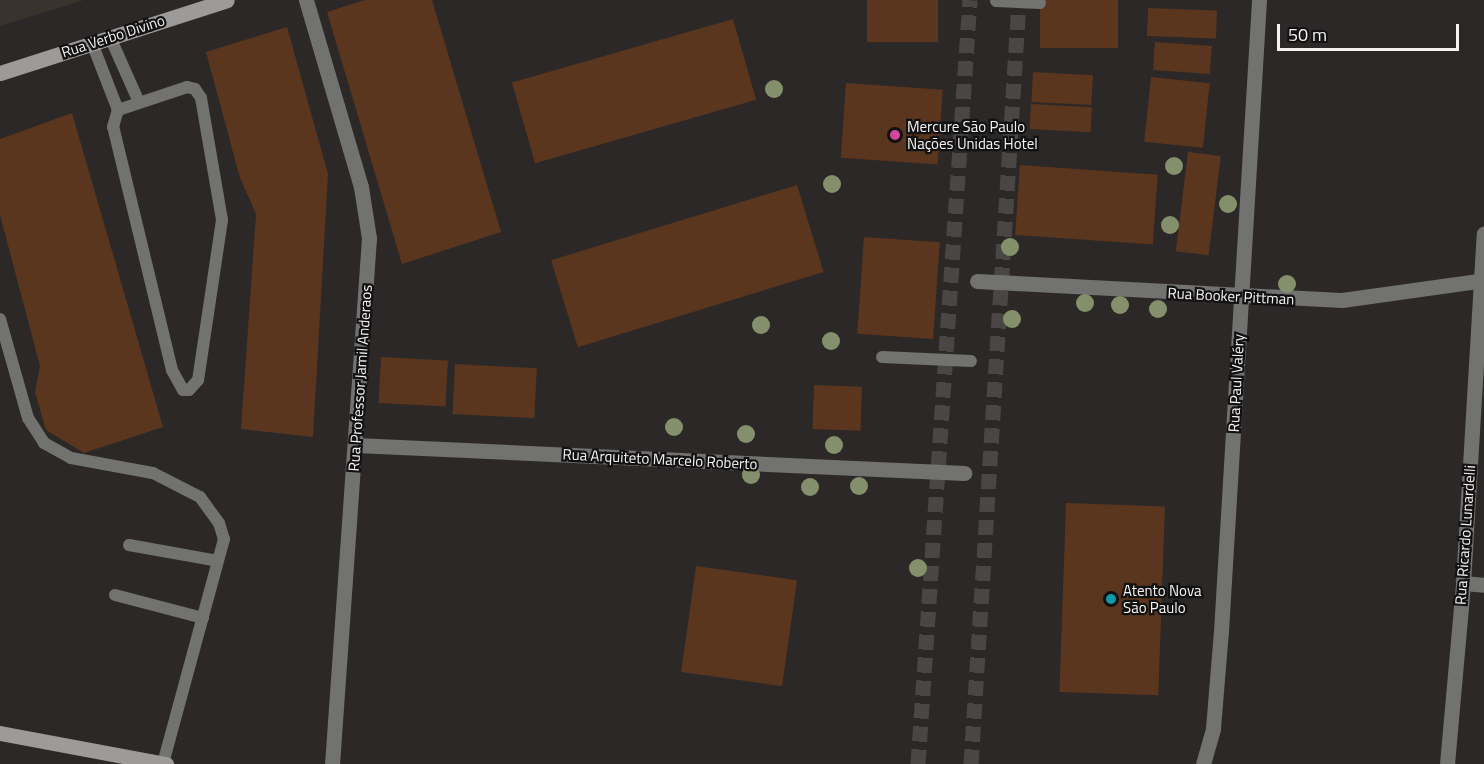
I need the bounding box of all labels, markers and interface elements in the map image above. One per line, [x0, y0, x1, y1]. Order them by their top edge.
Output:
street label: Rua Verbo Divino [59, 11, 167, 61]
scale bar [1280, 12, 1462, 50]
text: 50 m [1288, 21, 1327, 48]
place label: Mercure São Paulo Nações Unidas Hotel [907, 117, 1038, 152]
marker: Mercure São Paulo Nações Unidas Hotel [888, 128, 902, 142]
street label: Rua Professor Jamil Anderaos [344, 284, 376, 472]
street label: Rua Booker Pittman [1167, 284, 1295, 308]
street label: Rua Paul Valéry [1224, 333, 1248, 433]
street label: Rua Arquiteto Marcelo Roberto [562, 445, 758, 473]
street label: Rua Ricardo Lunardelli [1451, 465, 1479, 605]
place label: Atento Nova São Paulo [1123, 581, 1202, 616]
marker: Atento Nova São Paulo [1104, 592, 1118, 606]

